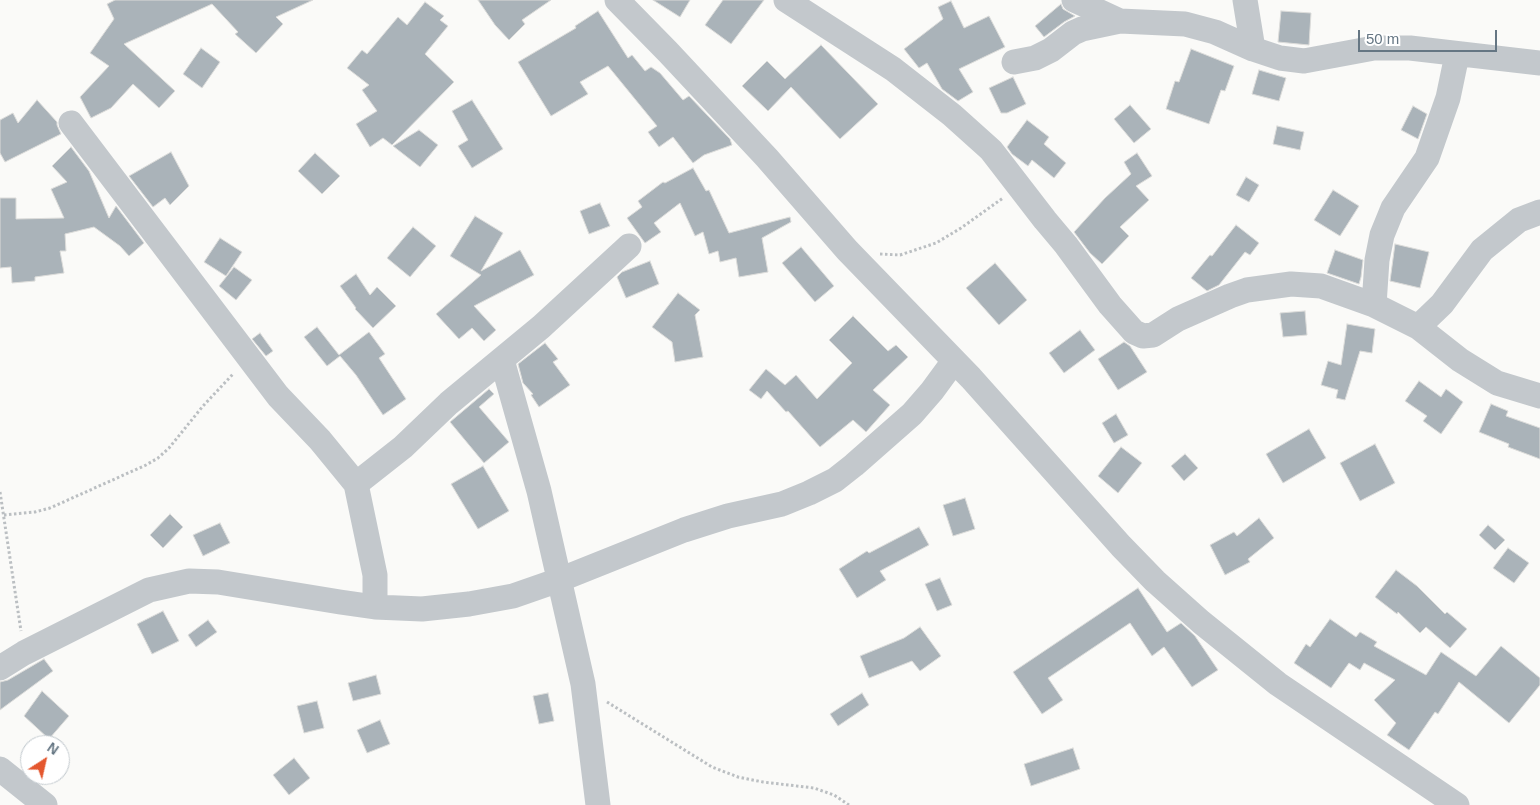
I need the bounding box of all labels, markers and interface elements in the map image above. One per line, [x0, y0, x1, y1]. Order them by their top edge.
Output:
scale bar [1360, 20, 1499, 52]
text: 50 m [1366, 30, 1399, 47]
north arrow [20, 735, 70, 785]
text: N [44, 739, 62, 758]

